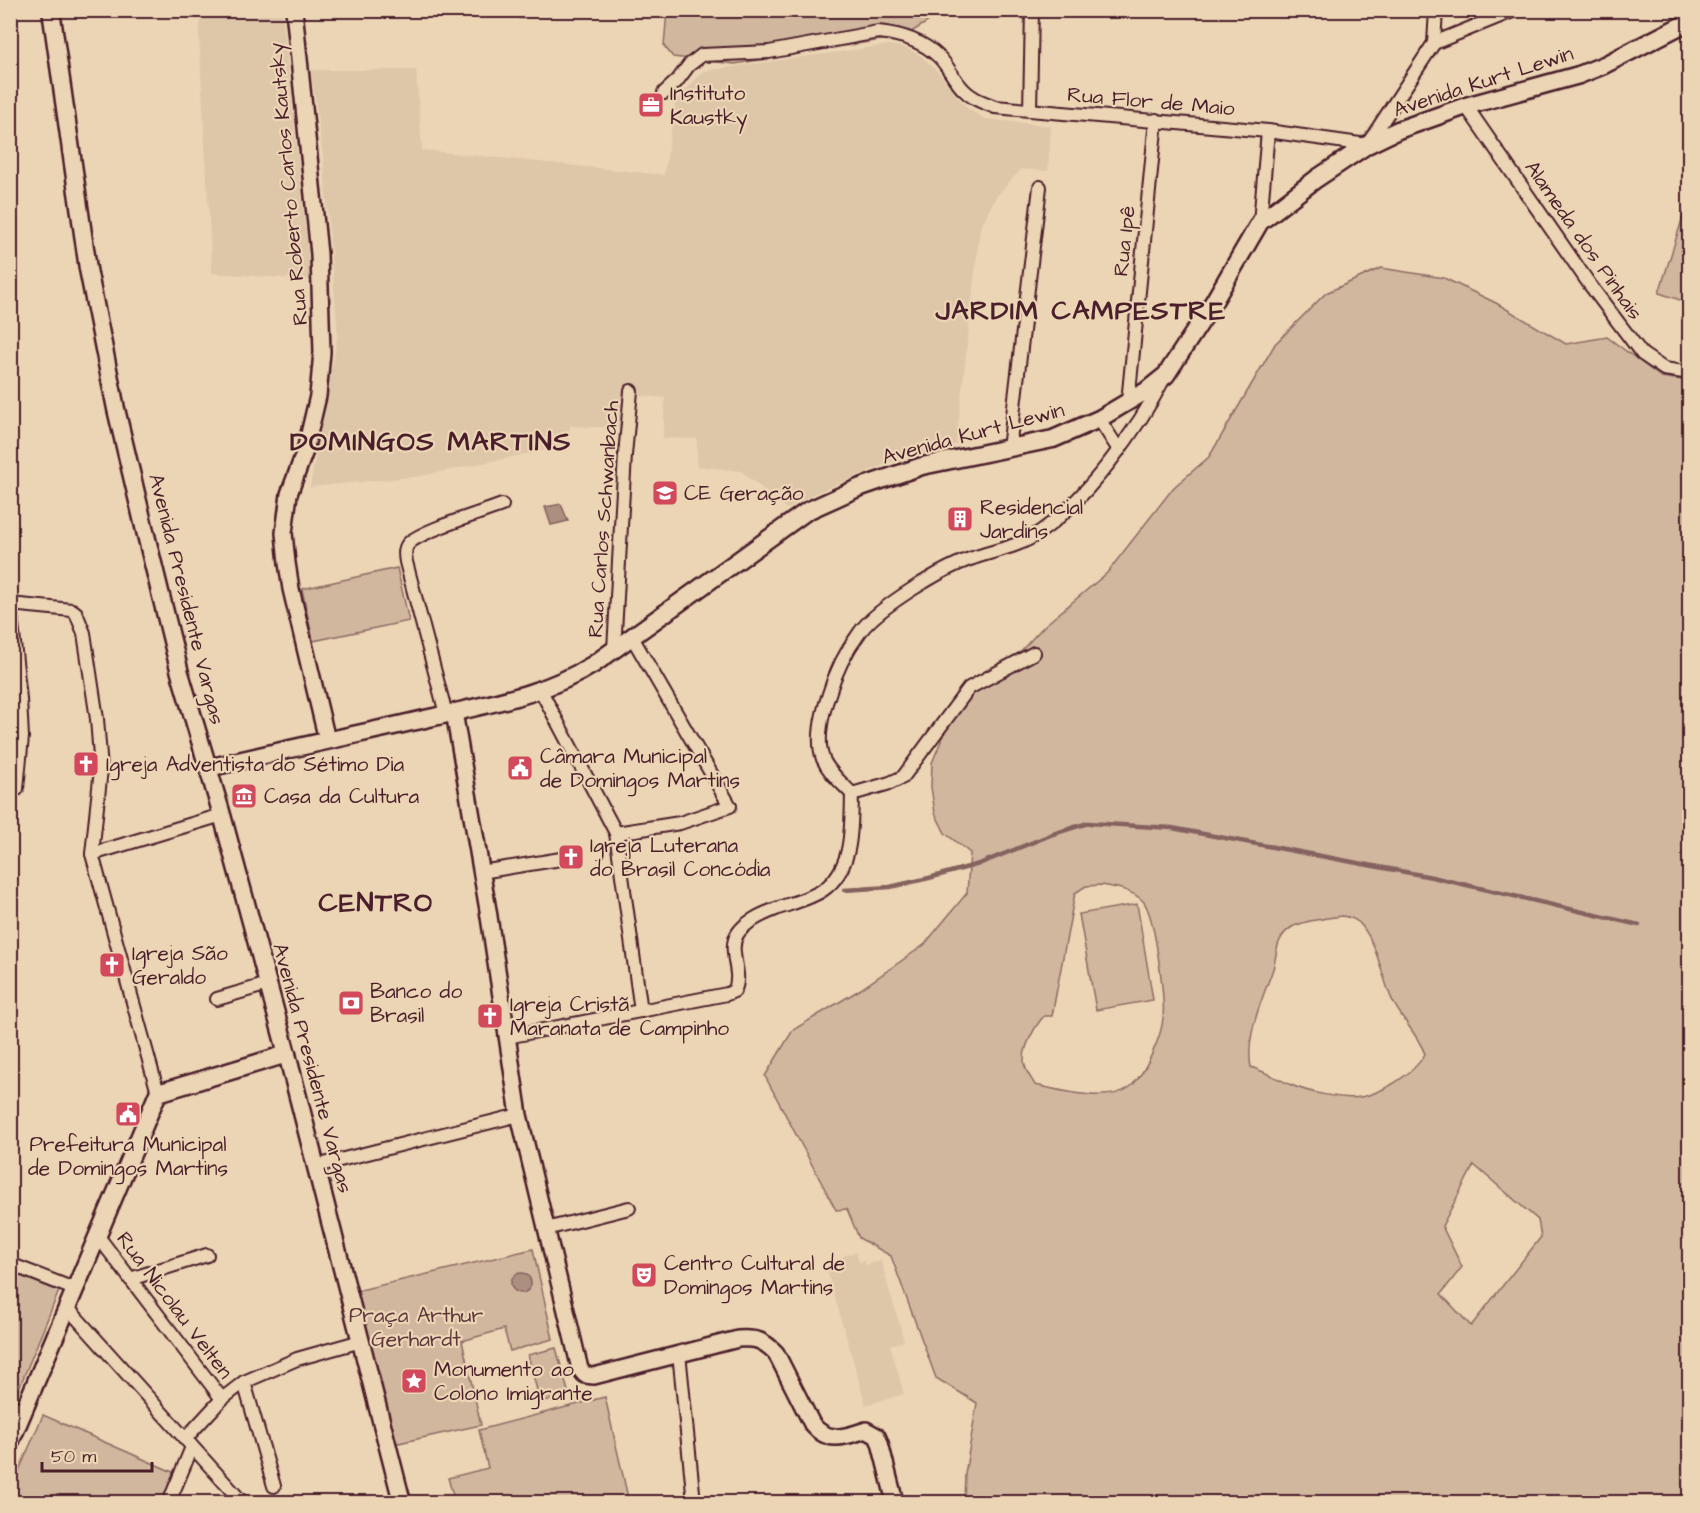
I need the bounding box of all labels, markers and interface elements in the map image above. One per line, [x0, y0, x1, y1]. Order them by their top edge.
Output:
street label: Avenida Kurt Lewin [1389, 39, 1577, 124]
street label: Rua Roberto Carlos Kautsky [262, 41, 317, 327]
place label: Instituto Kaustky [670, 79, 748, 134]
street label: Rua Flor de Maio [1066, 80, 1236, 123]
office icon: Instituto Kaustky [636, 90, 666, 120]
street label: Alameda dos Pinhais [1518, 155, 1650, 326]
street label: Rua Ipê [1106, 204, 1144, 278]
district label: JARDIM CAMPESTRE [935, 292, 1226, 330]
street label: Avenida Kurt Lewin [879, 395, 1068, 472]
street label: Rua Carlos Schwanbach [581, 399, 626, 638]
district label: DOMINGOS MARTINS [290, 423, 572, 461]
street label: Avenida Presidente Vargas [139, 471, 232, 728]
school or university icon: CE Geração [650, 478, 680, 508]
place label: CE Geração [684, 479, 804, 508]
place label: Residencial Jardins [980, 493, 1083, 546]
building icon: Residencial Jardins [945, 504, 975, 534]
place label: Câmara Municipal de Domingos Martins [540, 742, 740, 797]
church icon: Igreja Adventista do Sétimo Dia [71, 749, 101, 779]
place label: Igreja Adventista do Sétimo Dia [106, 750, 404, 781]
public building icon: Câmara Municipal de Domingos Martins [505, 753, 535, 783]
museum icon: Casa da Cultura [229, 781, 259, 811]
place label: Casa da Cultura [264, 782, 420, 811]
place label: Igreja Luterana do Brasil Concódia [590, 831, 771, 884]
church icon: Igreja Luterana do Brasil Concódia [556, 842, 586, 872]
district label: CENTRO [318, 884, 434, 922]
place label: Igreja São Geraldo [132, 939, 228, 992]
street label: Avenida Presidente Vargas [263, 940, 360, 1197]
church icon: Igreja São Geraldo [97, 950, 127, 980]
place label: Banco do Brasil [370, 977, 462, 1030]
bank icon: Banco do Brasil [336, 988, 366, 1018]
place label: Igreja Cristã Maranata de Campinho [510, 990, 729, 1044]
church icon: Igreja Cristã Maranata de Campinho [475, 1001, 505, 1031]
public building icon: Prefeitura Municipal de Domingos Martins [113, 1099, 143, 1129]
place label: Prefeitura Municipal de Domingos Martins [28, 1130, 228, 1185]
street label: Rua Nicolau Velten [110, 1226, 240, 1385]
place label: Centro Cultural de Domingos Martins [664, 1249, 845, 1304]
theatre icon: Centro Cultural de Domingos Martins [629, 1260, 659, 1290]
park label: Praça Arthur Gerhardt [349, 1301, 484, 1354]
place label: Monumento ao Colono Imigrante [434, 1355, 593, 1410]
place icon: Monumento ao Colono Imigrante [399, 1366, 429, 1396]
scale bar [42, 1435, 152, 1473]
text: 50 m [51, 1444, 96, 1469]

